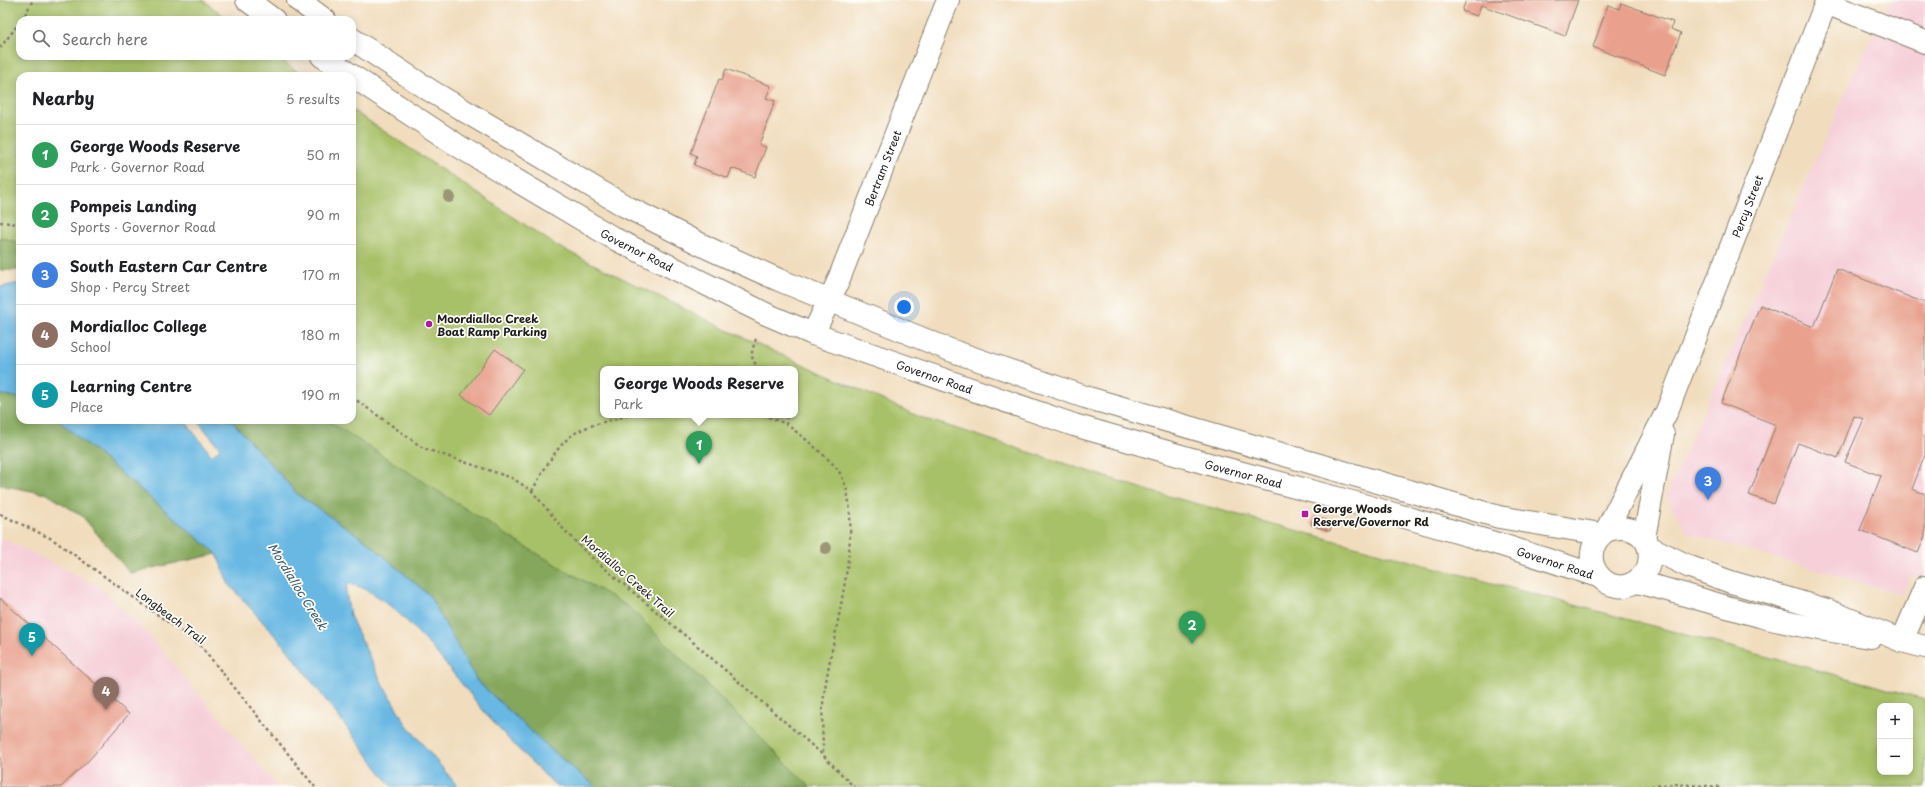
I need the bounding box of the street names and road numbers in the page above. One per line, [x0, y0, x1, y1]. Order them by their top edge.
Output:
street label: Bertram Street [860, 127, 905, 209]
street label: Percy Street [1727, 172, 1767, 240]
street label: Governor Road [597, 224, 677, 275]
street label: Governor Road [894, 355, 976, 398]
street label: Governor Road [1203, 455, 1285, 492]
street label: Mordialloc Creek Trail [578, 531, 678, 621]
street label: Governor Road [1515, 542, 1596, 583]
street label: Longbeach Trail [132, 584, 210, 648]

